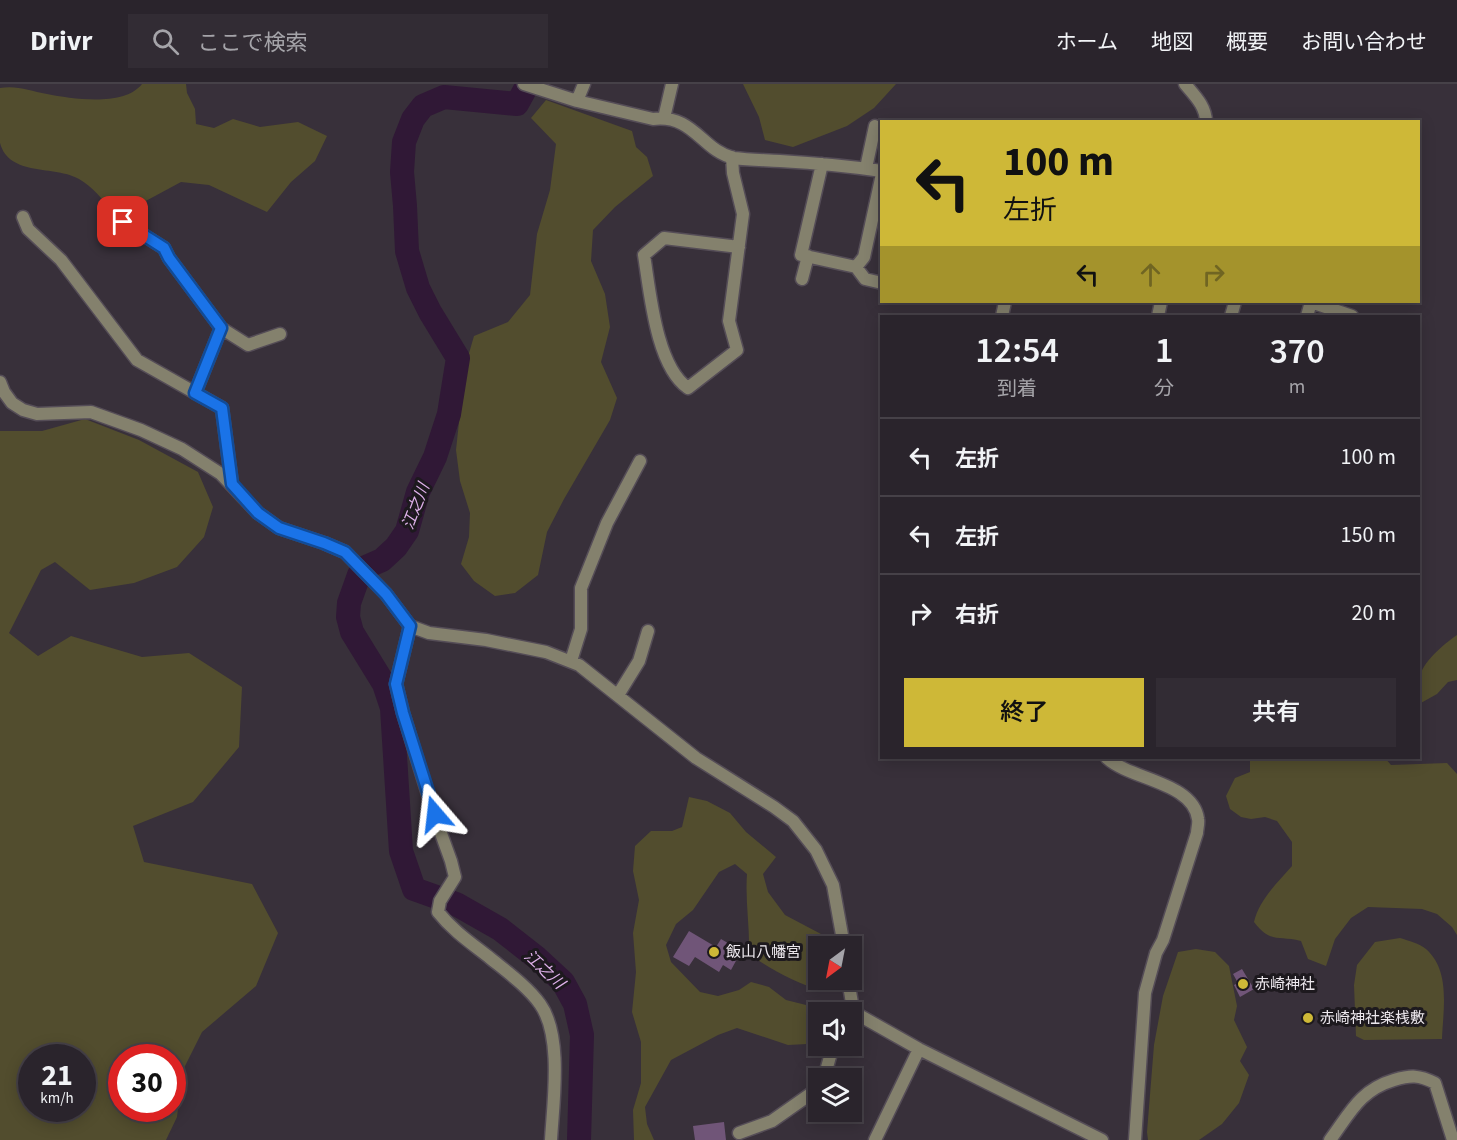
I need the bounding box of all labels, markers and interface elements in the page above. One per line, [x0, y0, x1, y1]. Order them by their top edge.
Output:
search box [128, 14, 548, 68]
text: Drivr [30, 21, 92, 61]
icon: search [149, 25, 182, 58]
text: ここで検索 [197, 27, 307, 59]
text: ホーム [1056, 27, 1118, 57]
text: 地図 [1151, 27, 1193, 57]
text: 概要 [1226, 27, 1268, 57]
text: お問い合わせ [1301, 27, 1427, 57]
text: 100 m [1003, 132, 1114, 192]
icon: left [904, 144, 982, 222]
text: 左折 [1003, 191, 1057, 230]
pin [97, 196, 148, 247]
icon: arrive [106, 205, 139, 238]
icon: left [1071, 258, 1104, 291]
icon: ahead [1134, 258, 1167, 291]
icon: right [1197, 258, 1230, 291]
text: 12:54 [975, 325, 1059, 376]
text: 1 [1155, 325, 1173, 376]
text: 370 [1269, 326, 1325, 377]
text: m [1289, 373, 1305, 401]
text: 到着 [997, 375, 1037, 403]
text: 分 [1154, 375, 1174, 403]
icon: left [904, 441, 937, 474]
text: 100 m [1341, 441, 1396, 473]
text: 左折 [955, 443, 999, 475]
water label: 江之川 [397, 478, 436, 533]
icon: left [904, 519, 937, 552]
text: 150 m [1341, 519, 1396, 551]
text: 左折 [955, 521, 999, 553]
icon: right [904, 597, 937, 630]
text: 20 m [1351, 597, 1396, 629]
text: 右折 [955, 599, 999, 631]
button: 終了 [904, 678, 1144, 747]
button: 共有 [1156, 678, 1396, 747]
position arrow [403, 782, 467, 846]
north arrow [808, 936, 862, 990]
map controls [808, 936, 862, 1122]
place label: 飯山八幡宮 [726, 942, 801, 963]
water label: 江之川 [519, 945, 571, 996]
marker: 飯山八幡宮 [707, 945, 721, 959]
place label: 赤崎神社 [1255, 974, 1315, 995]
marker: 赤崎神社 [1236, 977, 1250, 991]
button: sound [808, 1002, 862, 1056]
place label: 赤崎神社楽桟敷 [1320, 1008, 1425, 1029]
marker: 赤崎神社楽桟敷 [1301, 1011, 1315, 1025]
speed limit sign: 30 [108, 1044, 186, 1122]
text: 21 [41, 1054, 73, 1097]
button: layers [808, 1068, 862, 1122]
text: km/h [40, 1088, 74, 1109]

